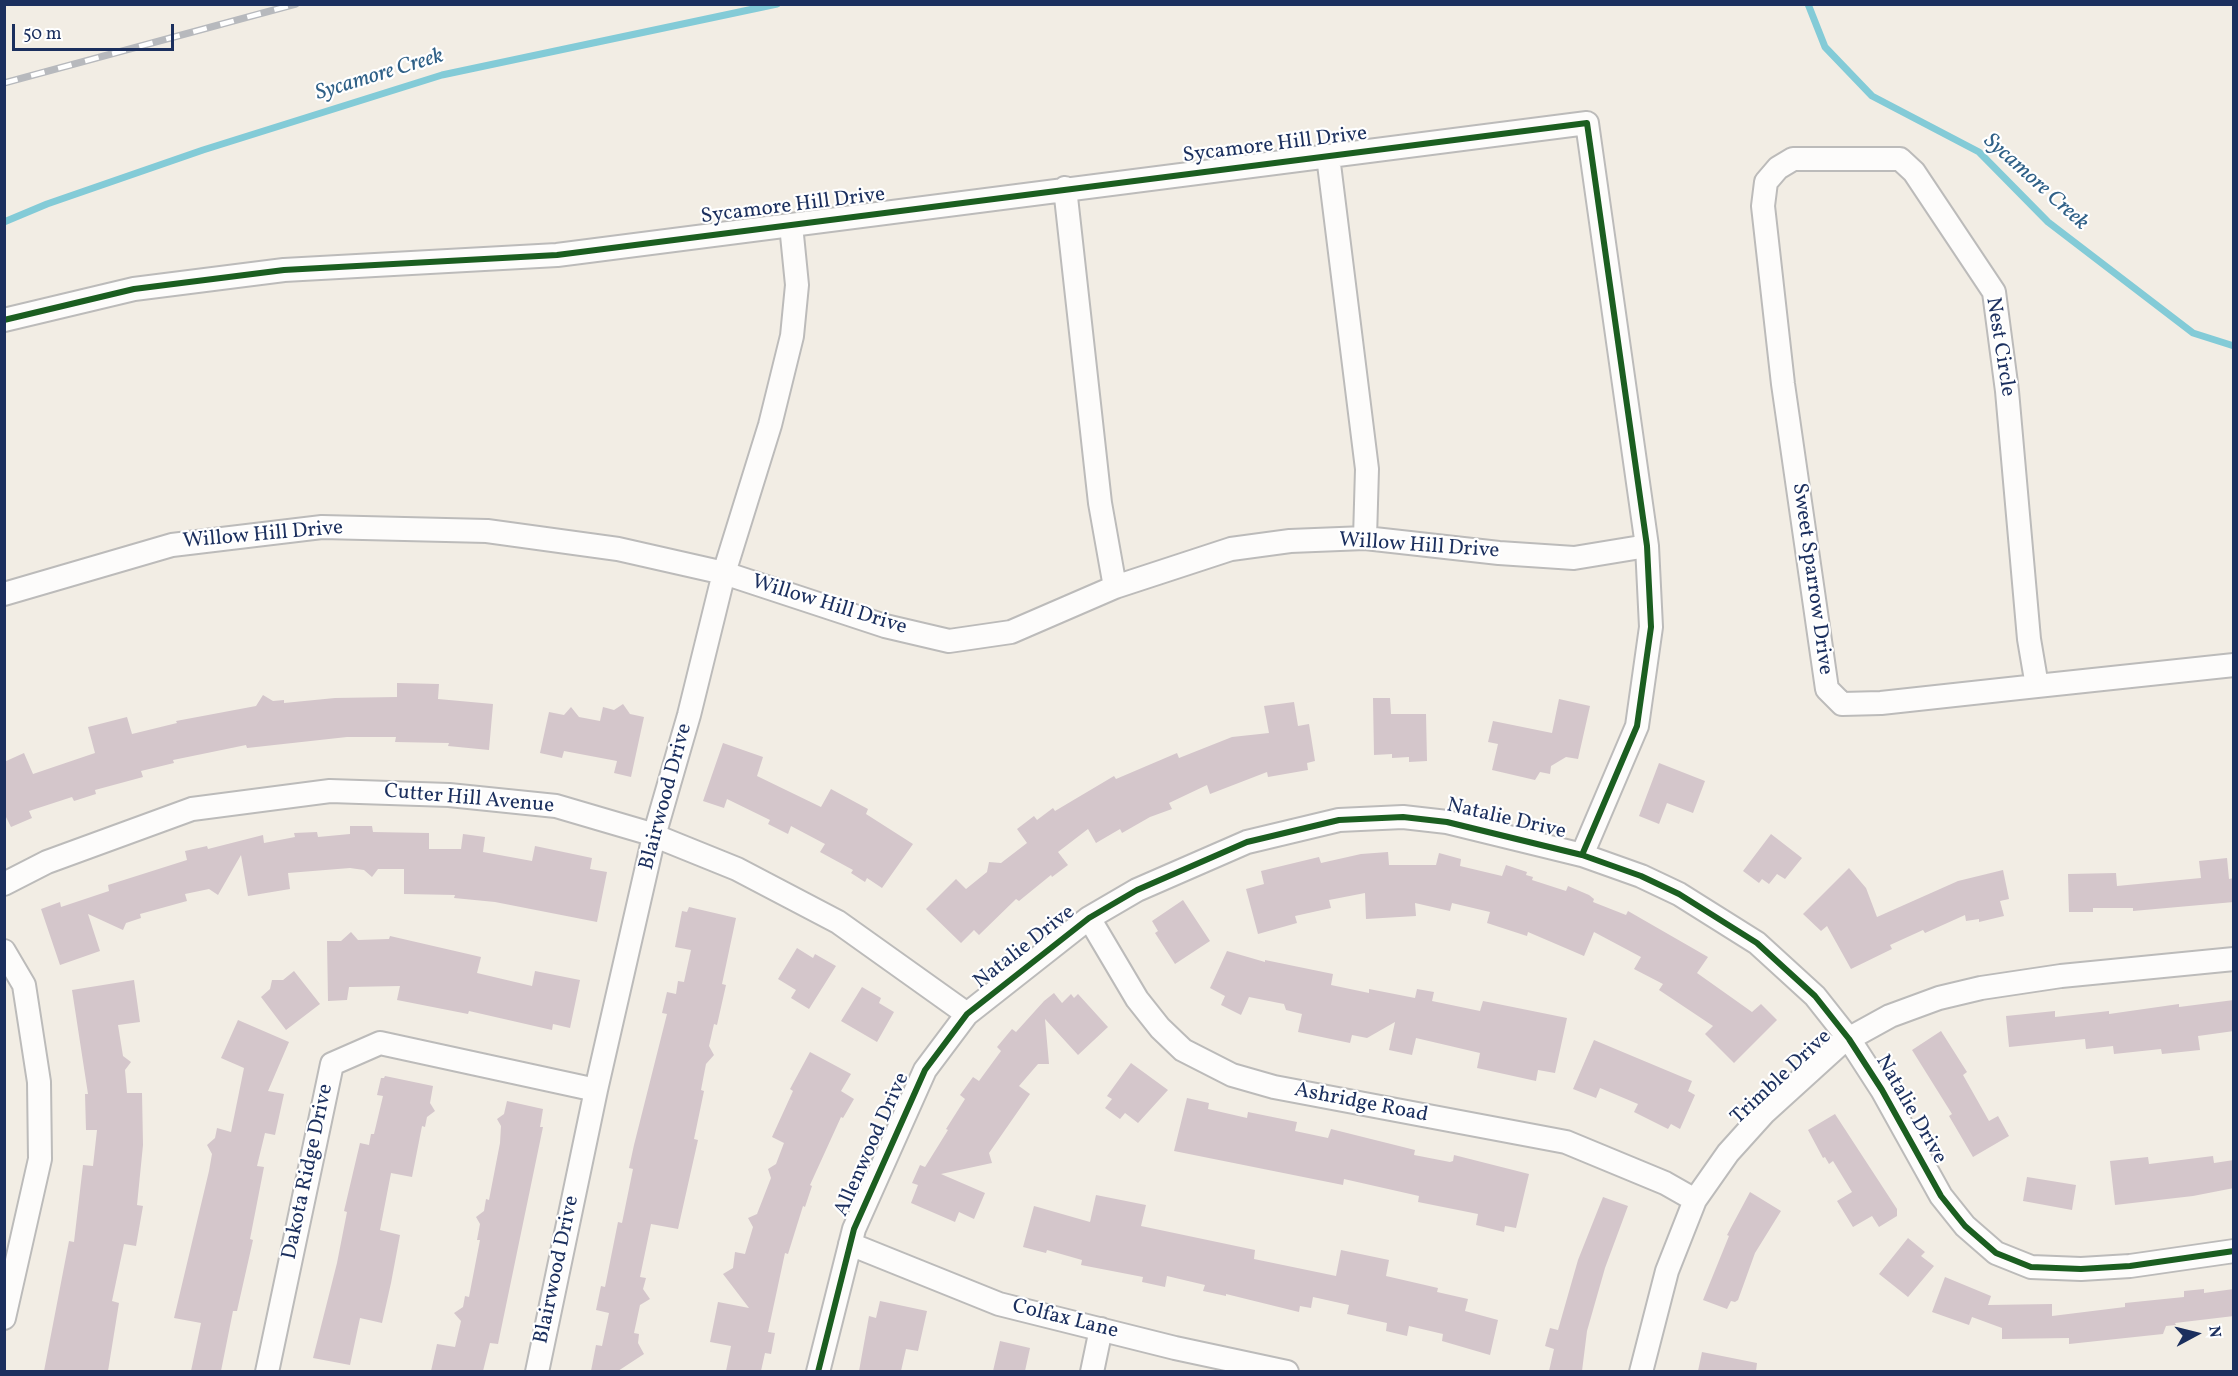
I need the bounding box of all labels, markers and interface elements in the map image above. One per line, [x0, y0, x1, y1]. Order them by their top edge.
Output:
scale bar [15, 12, 177, 50]
text: 50 m [23, 22, 62, 47]
water label: Sycamore Creek [313, 44, 447, 108]
street label: Sycamore Hill Drive [1181, 122, 1369, 170]
water label: Sycamore Creek [1977, 129, 2093, 237]
street label: Sycamore Hill Drive [699, 183, 887, 231]
street label: Nest Circle [1979, 296, 2019, 398]
street label: Sweet Sparrow Drive [1785, 481, 1837, 677]
street label: Willow Hill Drive [182, 516, 344, 556]
street label: Willow Hill Drive [1338, 529, 1500, 565]
street label: Willow Hill Drive [748, 570, 910, 642]
street label: Blairwood Drive [635, 721, 699, 873]
street label: Cutter Hill Avenue [383, 780, 555, 820]
street label: Natalie Drive [1444, 794, 1568, 846]
street label: Natalie Drive [969, 901, 1081, 995]
street label: Trimble Drive [1727, 1025, 1837, 1131]
street label: Natalie Drive [1869, 1051, 1951, 1169]
street label: Allenwood Drive [830, 1069, 916, 1221]
street label: Ashridge Road [1292, 1079, 1430, 1129]
street label: Dakota Ridge Drive [278, 1082, 340, 1262]
street label: Blairwood Drive [530, 1194, 586, 1346]
street label: Colfax Lane [1009, 1295, 1121, 1345]
north arrow [2166, 1304, 2226, 1364]
text: N [2202, 1325, 2225, 1339]

